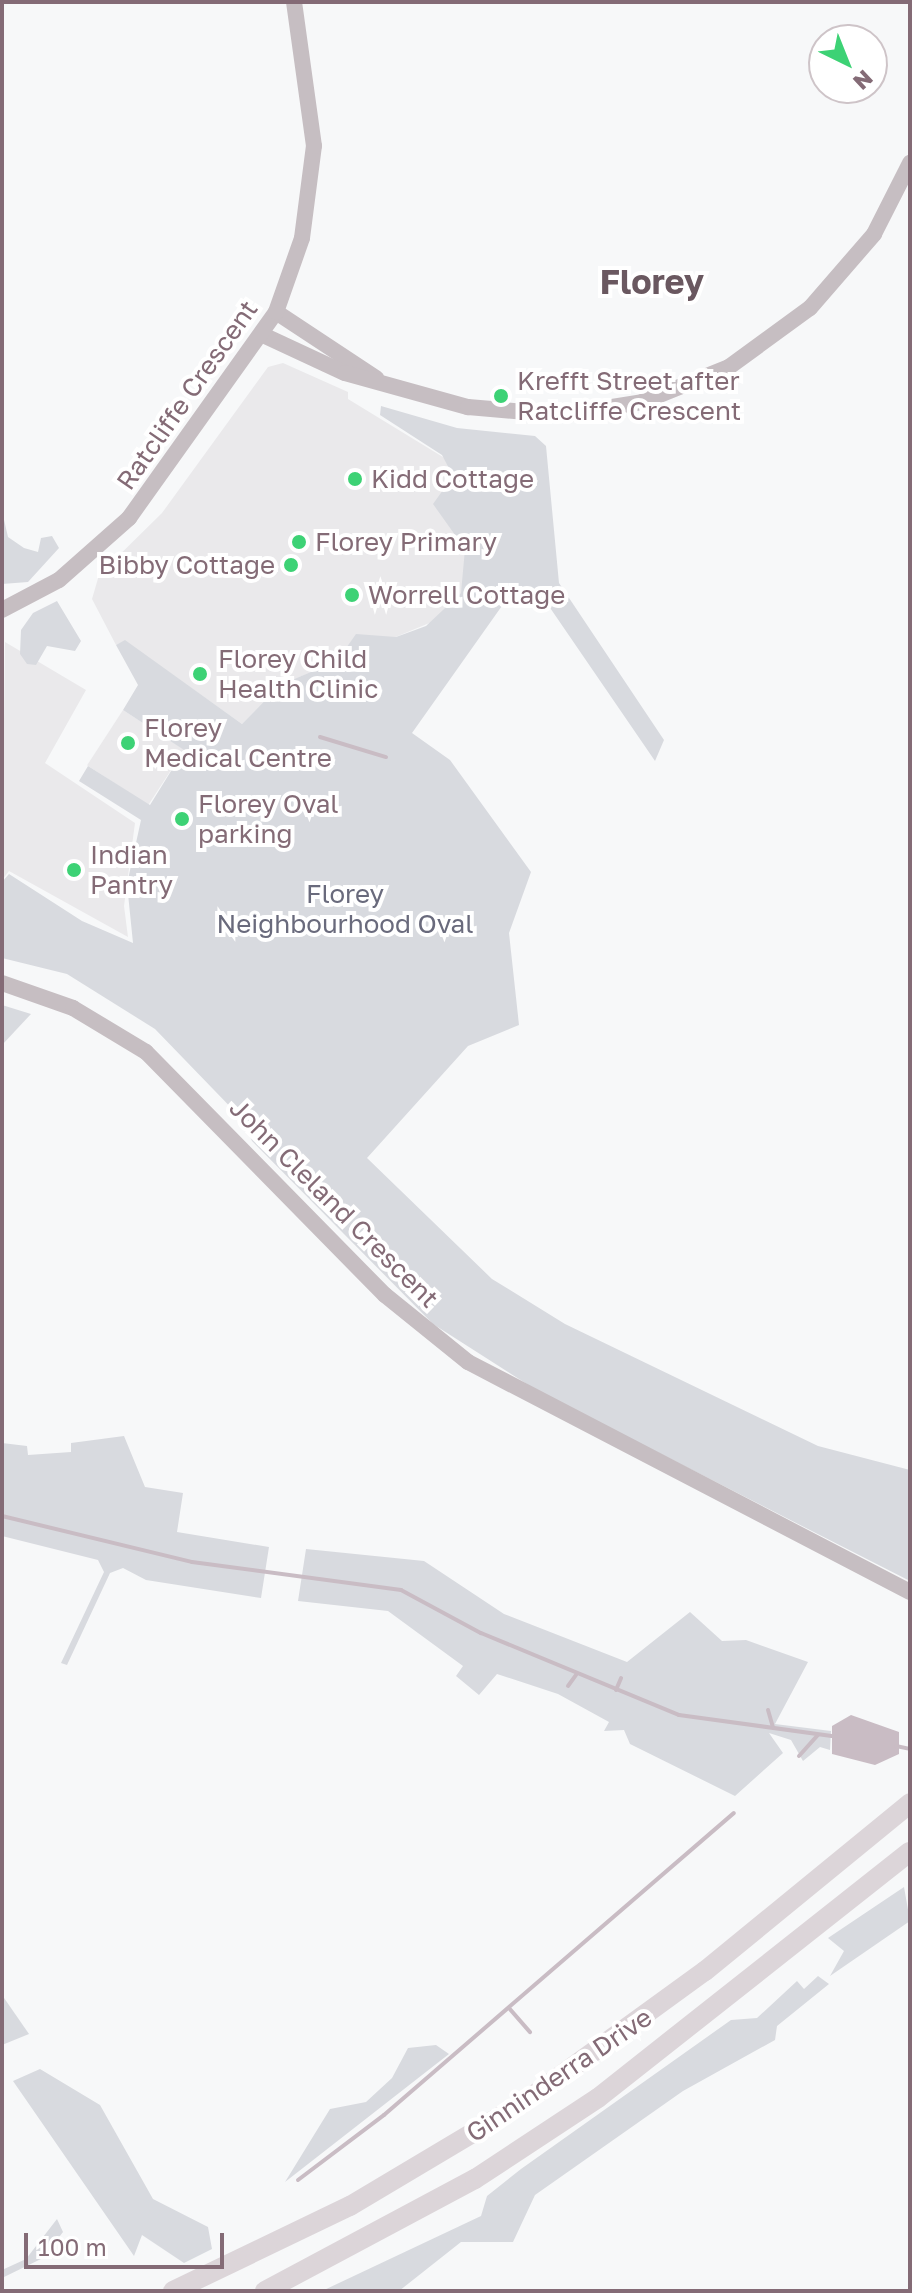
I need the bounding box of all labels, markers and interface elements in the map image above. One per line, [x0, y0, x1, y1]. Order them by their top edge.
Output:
north arrow [808, 24, 888, 104]
text: N [848, 65, 879, 96]
district label: Florey [600, 262, 704, 302]
street label: Ratcliffe Crescent [110, 294, 264, 496]
place label: Krefft Street after Ratcliffe Crescent [517, 365, 741, 426]
marker: Krefft Street after Ratcliffe Crescent [492, 387, 510, 405]
place label: Kidd Cottage [371, 463, 534, 495]
marker: Kidd Cottage [346, 470, 364, 488]
place label: Florey Primary [315, 526, 497, 558]
marker: Florey Primary [290, 533, 308, 551]
place label: Bibby Cottage [99, 549, 275, 581]
marker: Bibby Cottage [282, 556, 300, 574]
place label: Worrell Cottage [368, 579, 565, 611]
marker: Worrell Cottage [343, 586, 361, 604]
place label: Florey Child Health Clinic [218, 643, 378, 704]
marker: Florey Child Health Clinic [189, 663, 211, 685]
place label: Florey Medical Centre [144, 712, 332, 774]
marker: Florey Medical Centre [119, 734, 137, 752]
place label: Florey Oval parking [198, 788, 339, 850]
marker: Florey Oval parking [173, 810, 191, 828]
place label: Indian Pantry [90, 839, 173, 900]
marker: Indian Pantry [65, 861, 83, 879]
park label: Florey Neighbourhood Oval [217, 878, 473, 940]
street label: John Cleland Crescent [223, 1092, 445, 1314]
street label: Ginninderra Drive [460, 2001, 658, 2149]
scale bar [28, 2217, 228, 2267]
text: 100 m [38, 2232, 107, 2261]

